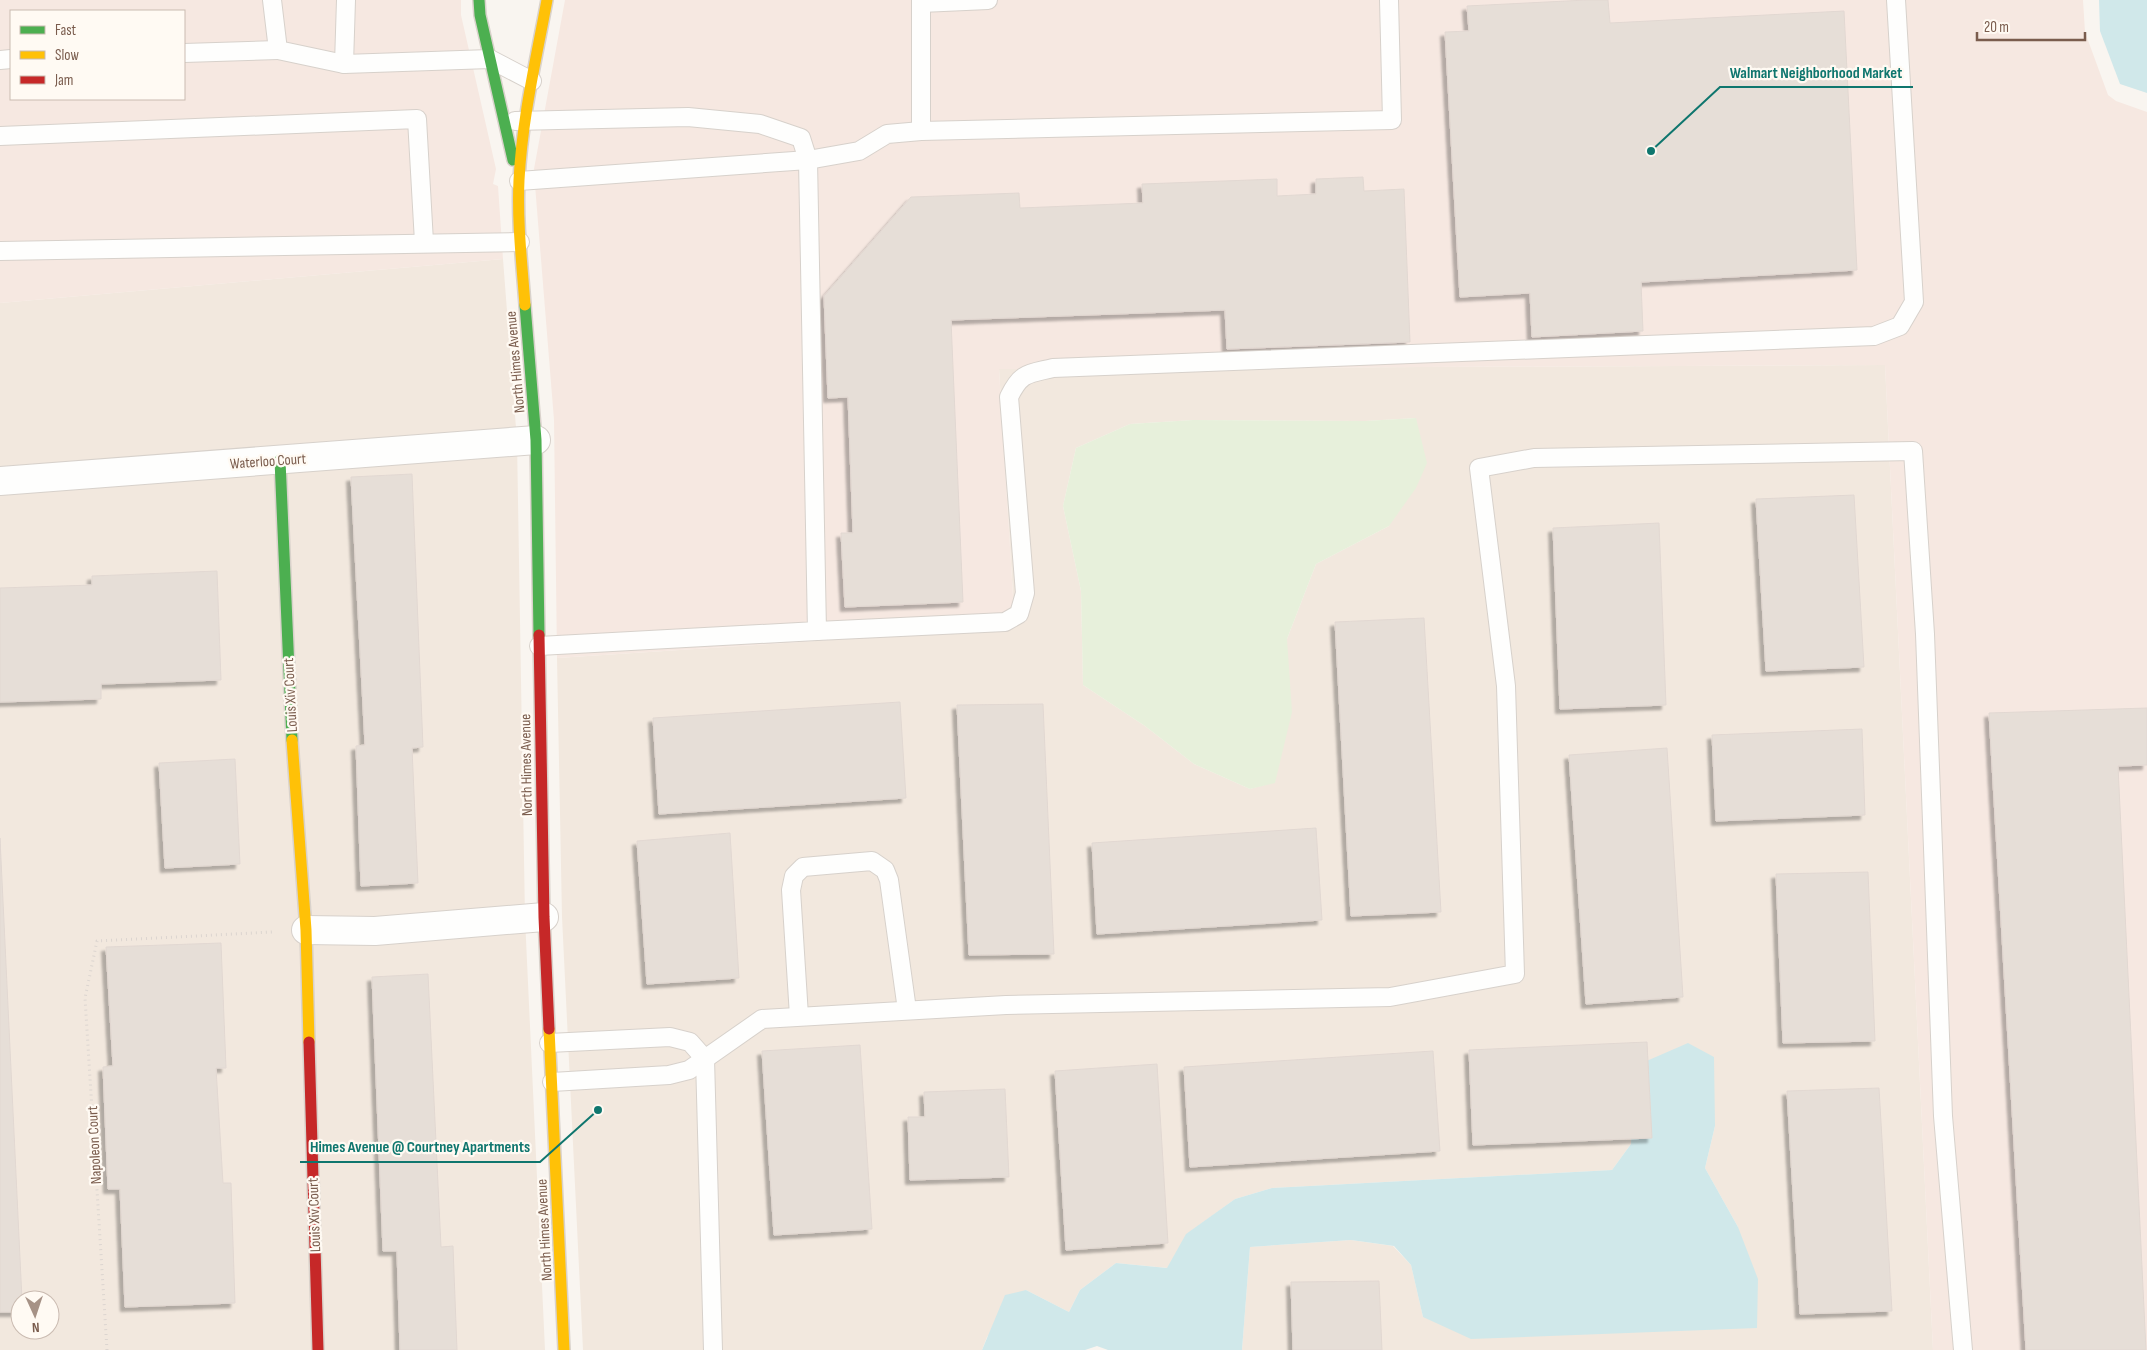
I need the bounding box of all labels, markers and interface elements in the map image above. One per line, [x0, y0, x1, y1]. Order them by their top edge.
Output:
legend [10, 10, 185, 100]
scale bar [1977, 10, 2084, 42]
text: 20 m [1984, 18, 2009, 37]
text: Fast [55, 21, 77, 40]
text: Slow [55, 46, 79, 65]
callout: Walmart Neighborhood Market [1720, 56, 1913, 87]
text: Walmart Neighborhood Market [1730, 64, 1902, 83]
text: Jam [54, 71, 73, 90]
street label: North Himes Avenue [502, 310, 529, 414]
street label: Waterloo Court [229, 449, 307, 474]
street label: Louis Xiv Court [279, 657, 302, 733]
street label: North Himes Avenue [516, 714, 537, 816]
street label: Napoleon Court [83, 1105, 106, 1185]
callout: Himes Avenue @ Courtney Apartments [300, 1131, 540, 1162]
text: Himes Avenue @ Courtney Apartments [310, 1138, 530, 1157]
street label: Louis Xiv Court [304, 1177, 325, 1253]
street label: North Himes Avenue [532, 1178, 557, 1282]
north arrow [10, 1290, 60, 1340]
text: N [31, 1319, 40, 1336]

